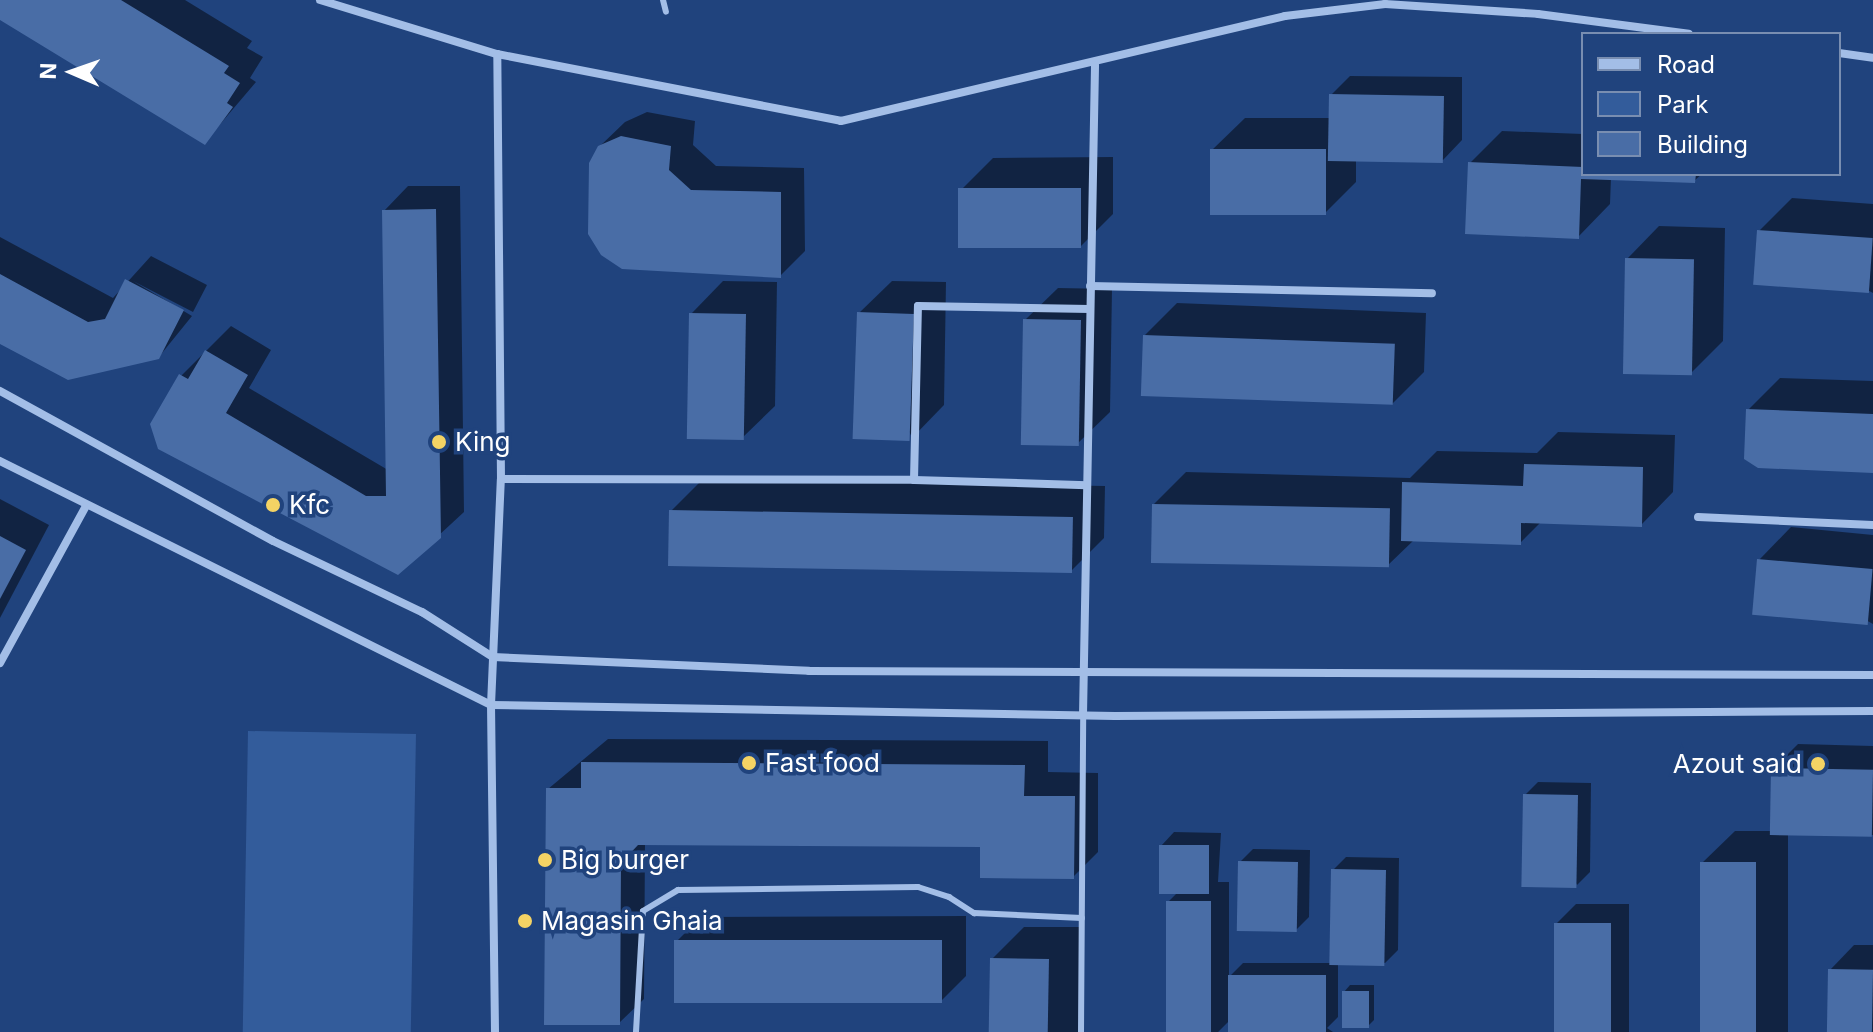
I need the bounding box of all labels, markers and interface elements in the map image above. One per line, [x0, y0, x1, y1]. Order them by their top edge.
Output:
north arrow [32, 32, 112, 112]
legend [1581, 32, 1841, 176]
text: Road [1657, 50, 1715, 79]
text: N [35, 62, 61, 80]
text: Park [1657, 90, 1708, 119]
text: Building [1657, 130, 1748, 159]
place label: King [455, 426, 510, 458]
marker: King [430, 433, 448, 451]
place label: Kfc [289, 489, 330, 521]
marker: Kfc [264, 496, 282, 514]
place label: Fast food [765, 747, 880, 779]
place label: Azout said [1673, 748, 1802, 780]
marker: Fast food [740, 754, 758, 772]
marker: Azout said [1809, 755, 1827, 773]
place label: Big burger [561, 844, 689, 876]
marker: Big burger [536, 851, 554, 869]
place label: Magasin Ghaia [541, 905, 723, 937]
marker: Magasin Ghaia [516, 912, 534, 930]

